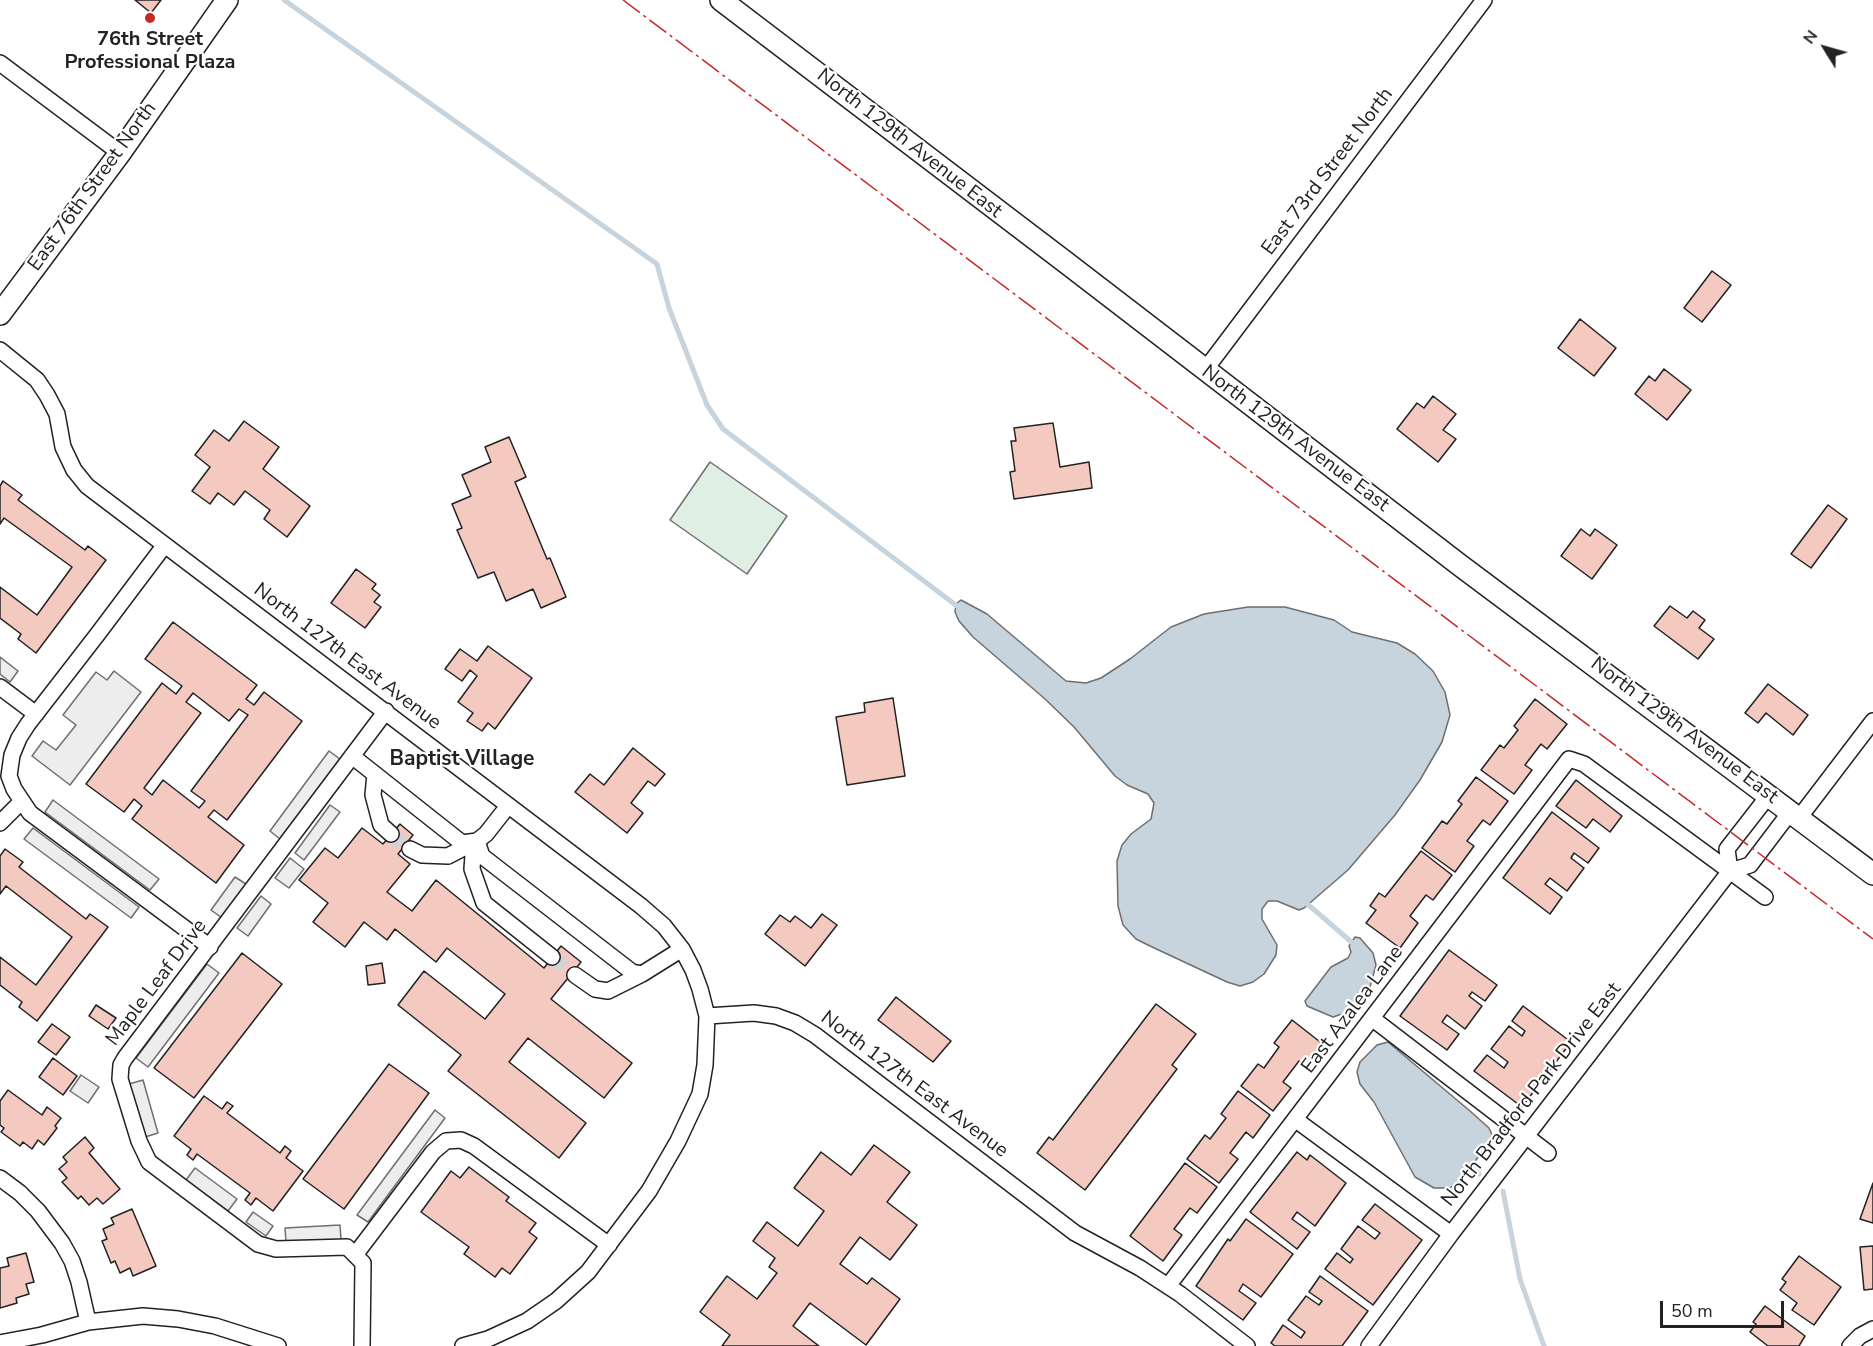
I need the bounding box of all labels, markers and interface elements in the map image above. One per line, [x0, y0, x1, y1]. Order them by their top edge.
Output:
marker: 76th Street Professional Plaza [143, 11, 157, 25]
north arrow [1795, 18, 1855, 78]
text: N [1798, 26, 1823, 49]
place label: 76th Street Professional Plaza [64, 28, 236, 75]
street label: North 129th Avenue East [812, 64, 1006, 224]
street label: East 73rd Street North [1257, 84, 1399, 260]
street label: East 76th Street North [24, 98, 162, 276]
street label: North 129th Avenue East [1197, 361, 1393, 517]
street label: North 127th East Avenue [249, 579, 445, 735]
street label: North 129th Avenue East [1586, 653, 1782, 809]
district label: Baptist Village [389, 747, 535, 773]
street label: Maple Leaf Drive [102, 915, 212, 1051]
street label: East Azalea Lane [1297, 941, 1409, 1079]
street label: North Bradford Park Drive East [1437, 978, 1627, 1212]
street label: North 127th East Avenue [816, 1007, 1012, 1163]
scale bar [1663, 1289, 1788, 1327]
text: 50 m [1671, 1299, 1713, 1323]

